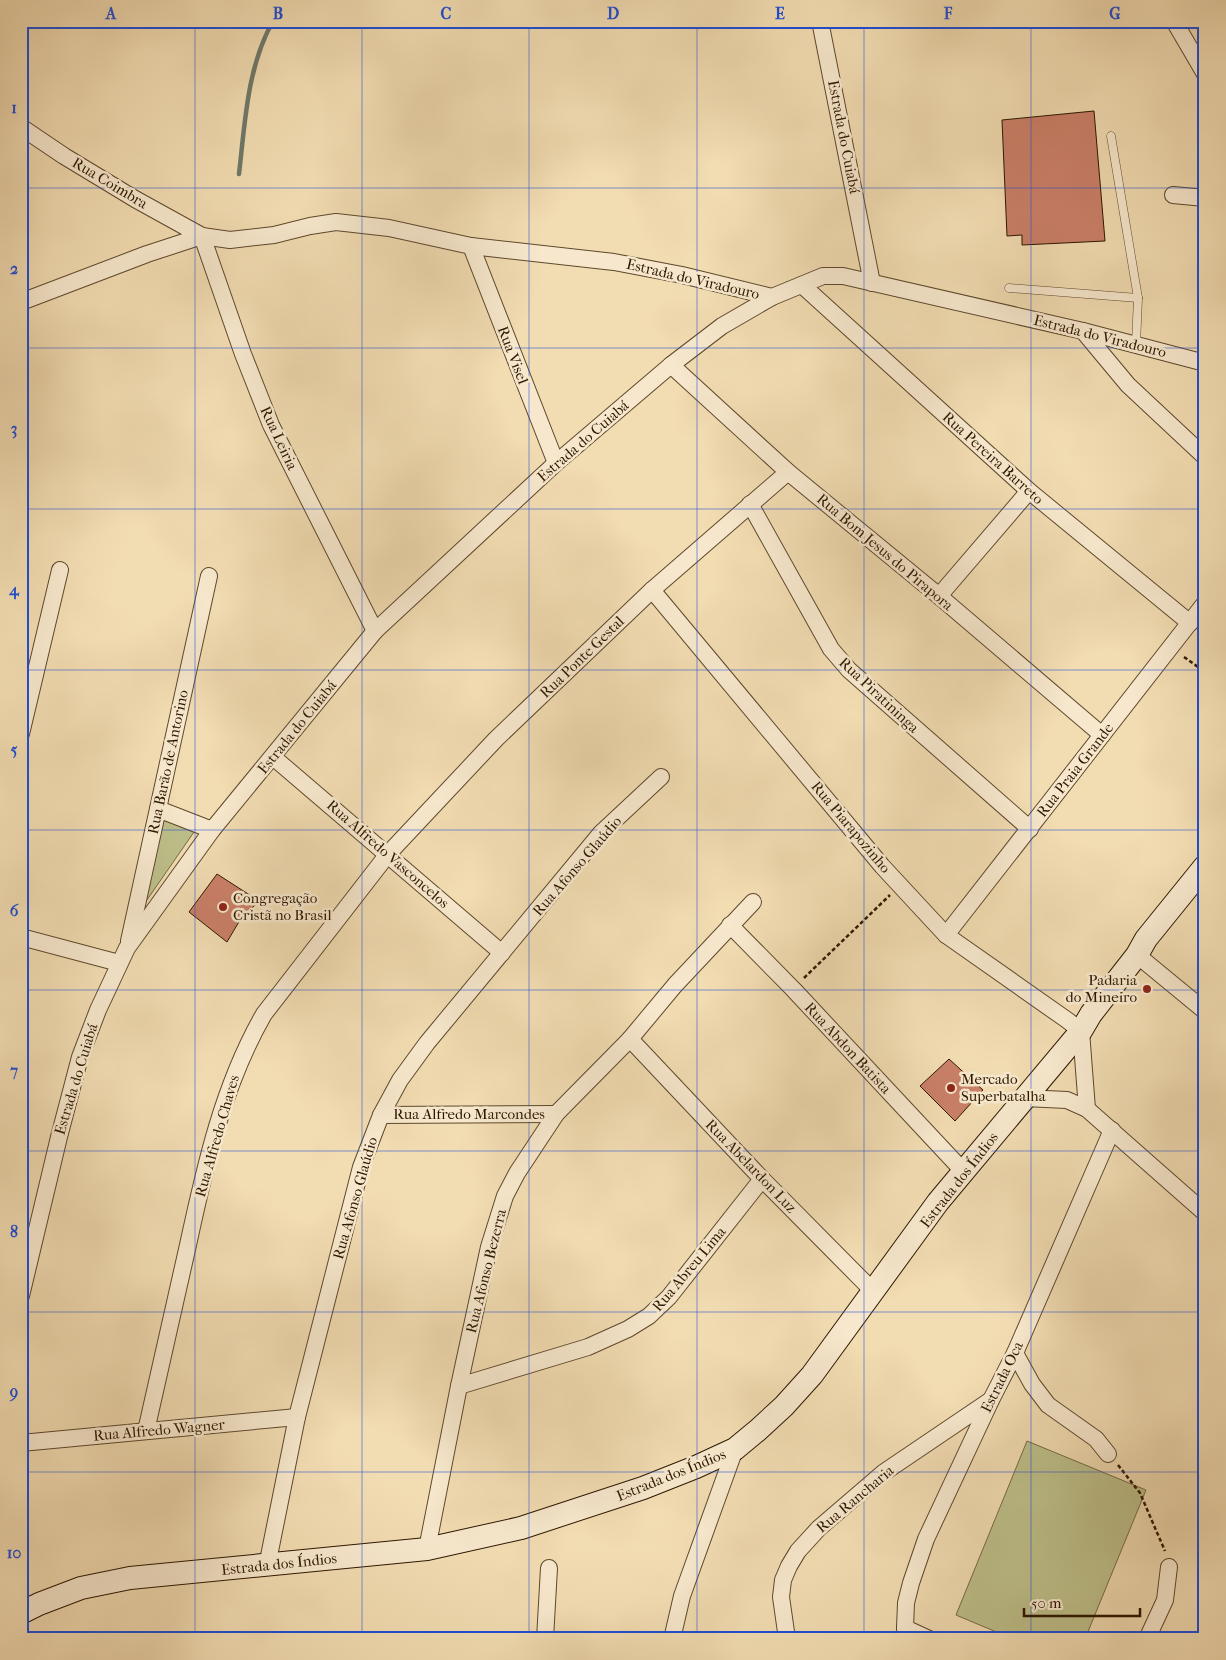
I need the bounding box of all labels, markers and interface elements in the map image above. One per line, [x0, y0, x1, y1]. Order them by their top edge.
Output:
text: A [105, 4, 117, 23]
text: B [273, 4, 283, 23]
text: C [441, 4, 452, 23]
text: D [607, 4, 619, 23]
text: E [775, 4, 785, 23]
text: F [943, 4, 953, 23]
text: G [1109, 4, 1121, 23]
street label: Estrada do Cuiabá [824, 79, 864, 196]
text: 1 [11, 98, 17, 117]
street label: Rua Coimbra [69, 153, 152, 213]
street label: Estrada do Viradouro [625, 255, 762, 303]
text: 2 [10, 259, 18, 278]
street label: Estrada do Viradouro [1032, 311, 1169, 361]
street label: Rua Visel [494, 324, 532, 386]
street label: Estrada do Cuiabá [534, 396, 633, 486]
street label: Rua Leiria [256, 403, 302, 474]
street label: Rua Pereira Barreto [939, 408, 1048, 508]
text: 3 [11, 419, 17, 439]
street label: Rua Bom Jesus do Pirapora [813, 490, 958, 615]
text: 4 [8, 580, 20, 600]
street label: Rua Ponte Gestal [536, 612, 628, 702]
street label: Rua Piratininga [835, 653, 923, 737]
street label: Estrada do Cuiabá [254, 676, 341, 778]
street label: Rua Barão de Antorino [144, 688, 192, 836]
street label: Rua Praia Grande [1033, 719, 1118, 821]
text: 5 [11, 740, 18, 759]
street label: Rua Piarapozinho [807, 777, 895, 877]
street label: Rua Alfredo Vasconcelos [323, 796, 453, 912]
street label: Rua Afonso Glaúdio [529, 812, 626, 920]
place label: Congregação Cristã no Brasil [233, 889, 332, 924]
text: 6 [10, 901, 19, 920]
marker: Congregação Cristã no Brasil [217, 901, 229, 913]
place label: Padaria do Mineiro [1065, 971, 1138, 1006]
marker: Padaria do Mineiro [1141, 983, 1153, 995]
street label: Rua Abdon Batista [801, 998, 896, 1098]
street label: Estrada do Cuiabá [51, 1020, 102, 1137]
text: 7 [9, 1061, 18, 1080]
place label: Mercado Superbatalha [961, 1070, 1047, 1105]
street label: Rua Alfredo Chaves [191, 1072, 243, 1199]
marker: Mercado Superbatalha [945, 1082, 957, 1094]
street label: Rua Alfredo Marcondes [393, 1105, 545, 1123]
street label: Rua Abelardon Luz [702, 1115, 801, 1217]
street label: Estrada dos Índios [916, 1128, 1002, 1231]
street label: Rua Afonso Glaúdio [329, 1134, 381, 1261]
street label: Rua Afonso Bezerra [462, 1206, 510, 1335]
text: 8 [10, 1222, 18, 1241]
street label: Rua Abreu Lima [648, 1222, 730, 1315]
street label: Estrada Oca [977, 1337, 1027, 1416]
text: 9 [9, 1382, 18, 1402]
street label: Rua Alfredo Wagner [92, 1415, 226, 1445]
street label: Estrada dos Índios [614, 1445, 729, 1505]
street label: Rua Rancharia [813, 1461, 898, 1537]
text: 10 [7, 1543, 21, 1562]
street label: Estrada dos Índios [220, 1549, 338, 1579]
scale bar [1024, 1585, 1140, 1617]
text: 50 m [1031, 1594, 1062, 1612]

